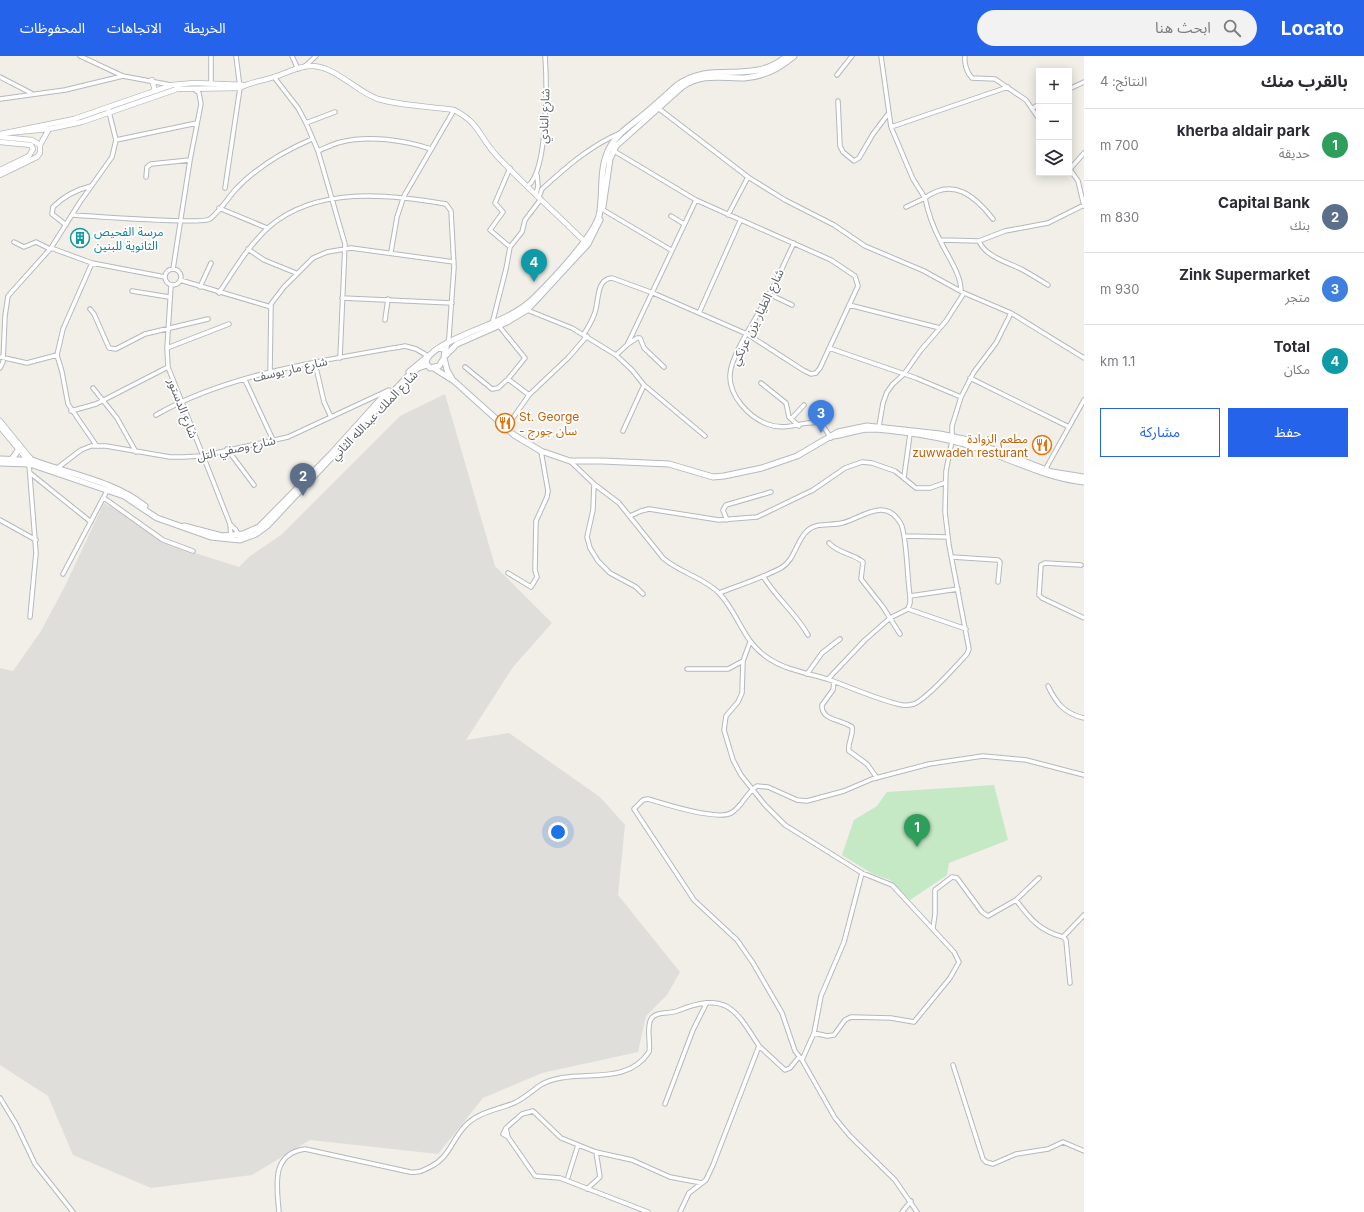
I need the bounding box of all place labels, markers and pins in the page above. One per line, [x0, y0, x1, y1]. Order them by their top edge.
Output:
place label: مرسة الفحيص الثانوية للبنين [94, 224, 164, 253]
building icon: مرسة الفحيص الثانوية للبنين [69, 227, 91, 249]
pin: 4 [521, 249, 547, 282]
pin: 3 [808, 400, 834, 433]
place label: St. George - سان جورج [519, 409, 579, 440]
restaurant icon: St. George - سان جورج [494, 412, 516, 434]
place label: مطعم الزوادة zuwwadeh resturant [912, 431, 1028, 460]
restaurant icon: مطعم الزوادة zuwwadeh resturant [1031, 434, 1053, 456]
pin: 2 [290, 463, 316, 496]
pin: 1 [904, 814, 930, 847]

